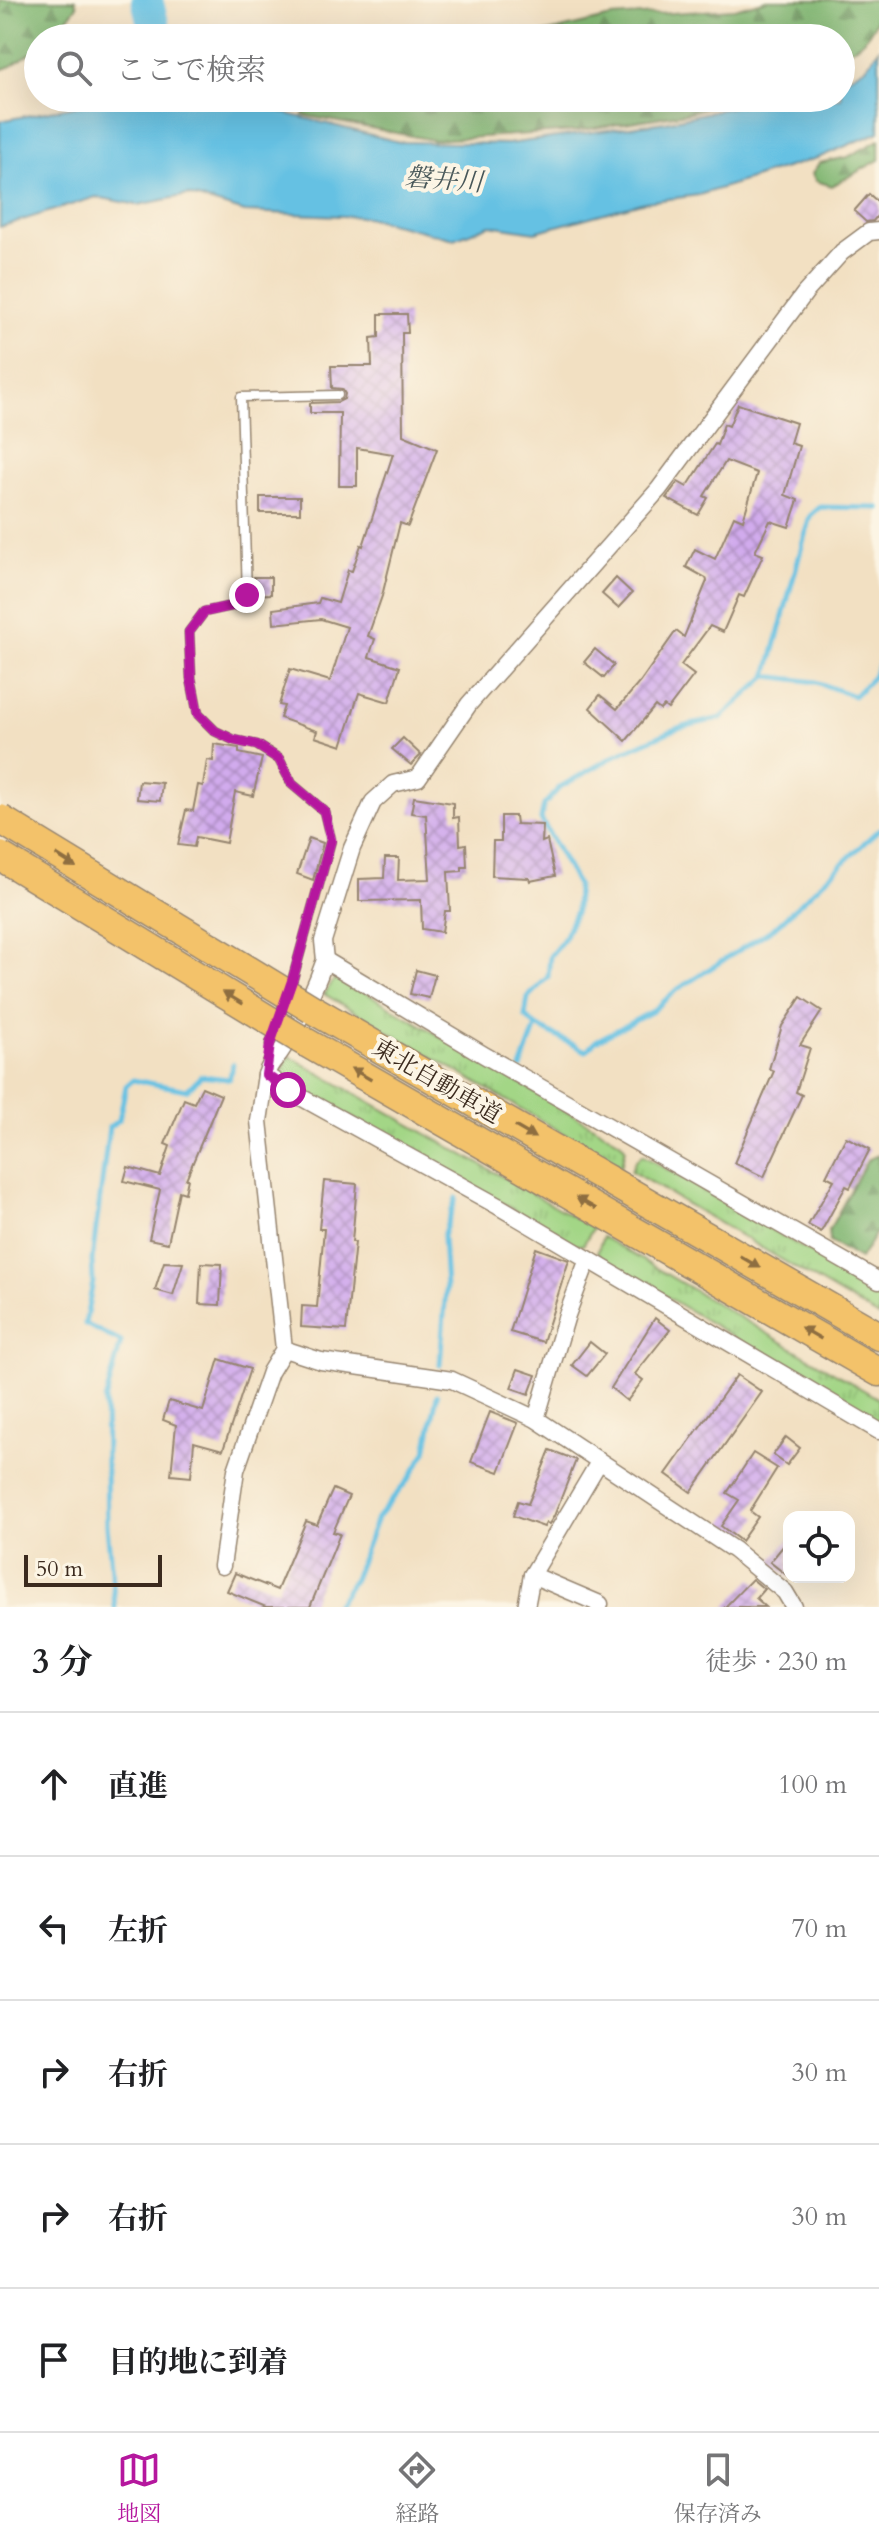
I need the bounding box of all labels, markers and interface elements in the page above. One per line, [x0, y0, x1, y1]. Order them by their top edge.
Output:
search box [24, 24, 855, 112]
icon: search [52, 46, 96, 90]
text: ここで検索 [116, 50, 266, 91]
water label: 磐井川 [404, 159, 487, 200]
route end [229, 577, 265, 613]
one-way arrow [55, 853, 77, 867]
one-way arrow [222, 992, 244, 1006]
street label: 東北自動車道 [366, 1031, 507, 1132]
one-way arrow [349, 1067, 372, 1081]
route start [270, 1072, 306, 1108]
one-way arrow [514, 1125, 536, 1139]
one-way arrow [575, 1196, 597, 1210]
one-way arrow [739, 1255, 761, 1269]
one-way arrow [800, 1326, 823, 1340]
map controls [783, 1511, 855, 1583]
button: locate [783, 1511, 855, 1583]
scale bar [24, 1551, 162, 1587]
text: 50 m [36, 1554, 83, 1584]
text: 3 分 [32, 1639, 93, 1685]
text: 徒歩 · 230 m [706, 1644, 847, 1679]
icon: ahead [32, 1762, 76, 1806]
text: 直進 [108, 1766, 168, 1807]
text: 100 m [778, 1767, 847, 1802]
icon: left [32, 1906, 76, 1950]
text: 左折 [108, 1910, 168, 1951]
text: 70 m [791, 1911, 847, 1946]
icon: right [32, 2050, 76, 2094]
text: 右折 [108, 2054, 168, 2095]
text: 30 m [791, 2055, 847, 2090]
icon: right [32, 2194, 76, 2238]
text: 右折 [108, 2198, 168, 2239]
text: 30 m [791, 2199, 847, 2234]
icon: arrive [32, 2338, 76, 2382]
text: 目的地に到着 [108, 2342, 288, 2383]
tab: 地図 [117, 2448, 161, 2529]
tab: 経路 [395, 2448, 440, 2529]
tab: 保存済み [674, 2448, 762, 2529]

